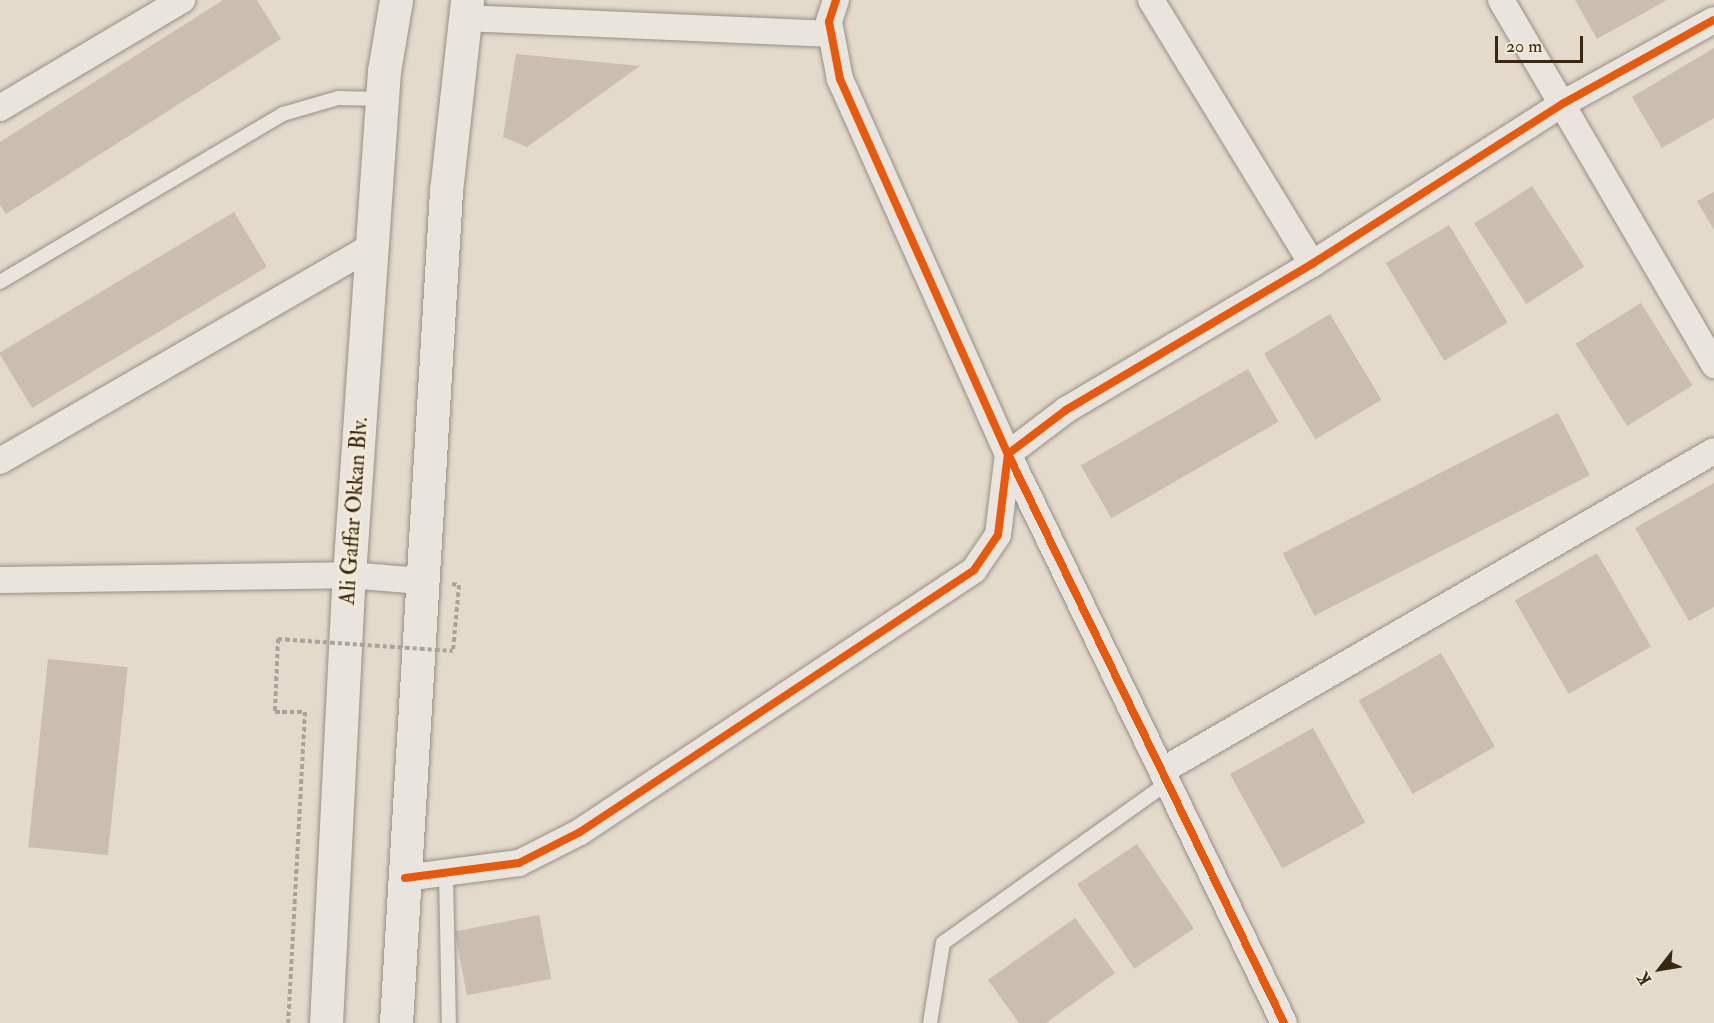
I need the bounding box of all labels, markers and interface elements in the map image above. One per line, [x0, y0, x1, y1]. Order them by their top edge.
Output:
scale bar [1498, 24, 1586, 62]
text: 20 m [1506, 35, 1542, 58]
street label: Ali Gaffar Okkan Blv. [334, 416, 374, 606]
north arrow [1630, 939, 1690, 999]
text: K [1633, 968, 1656, 988]

